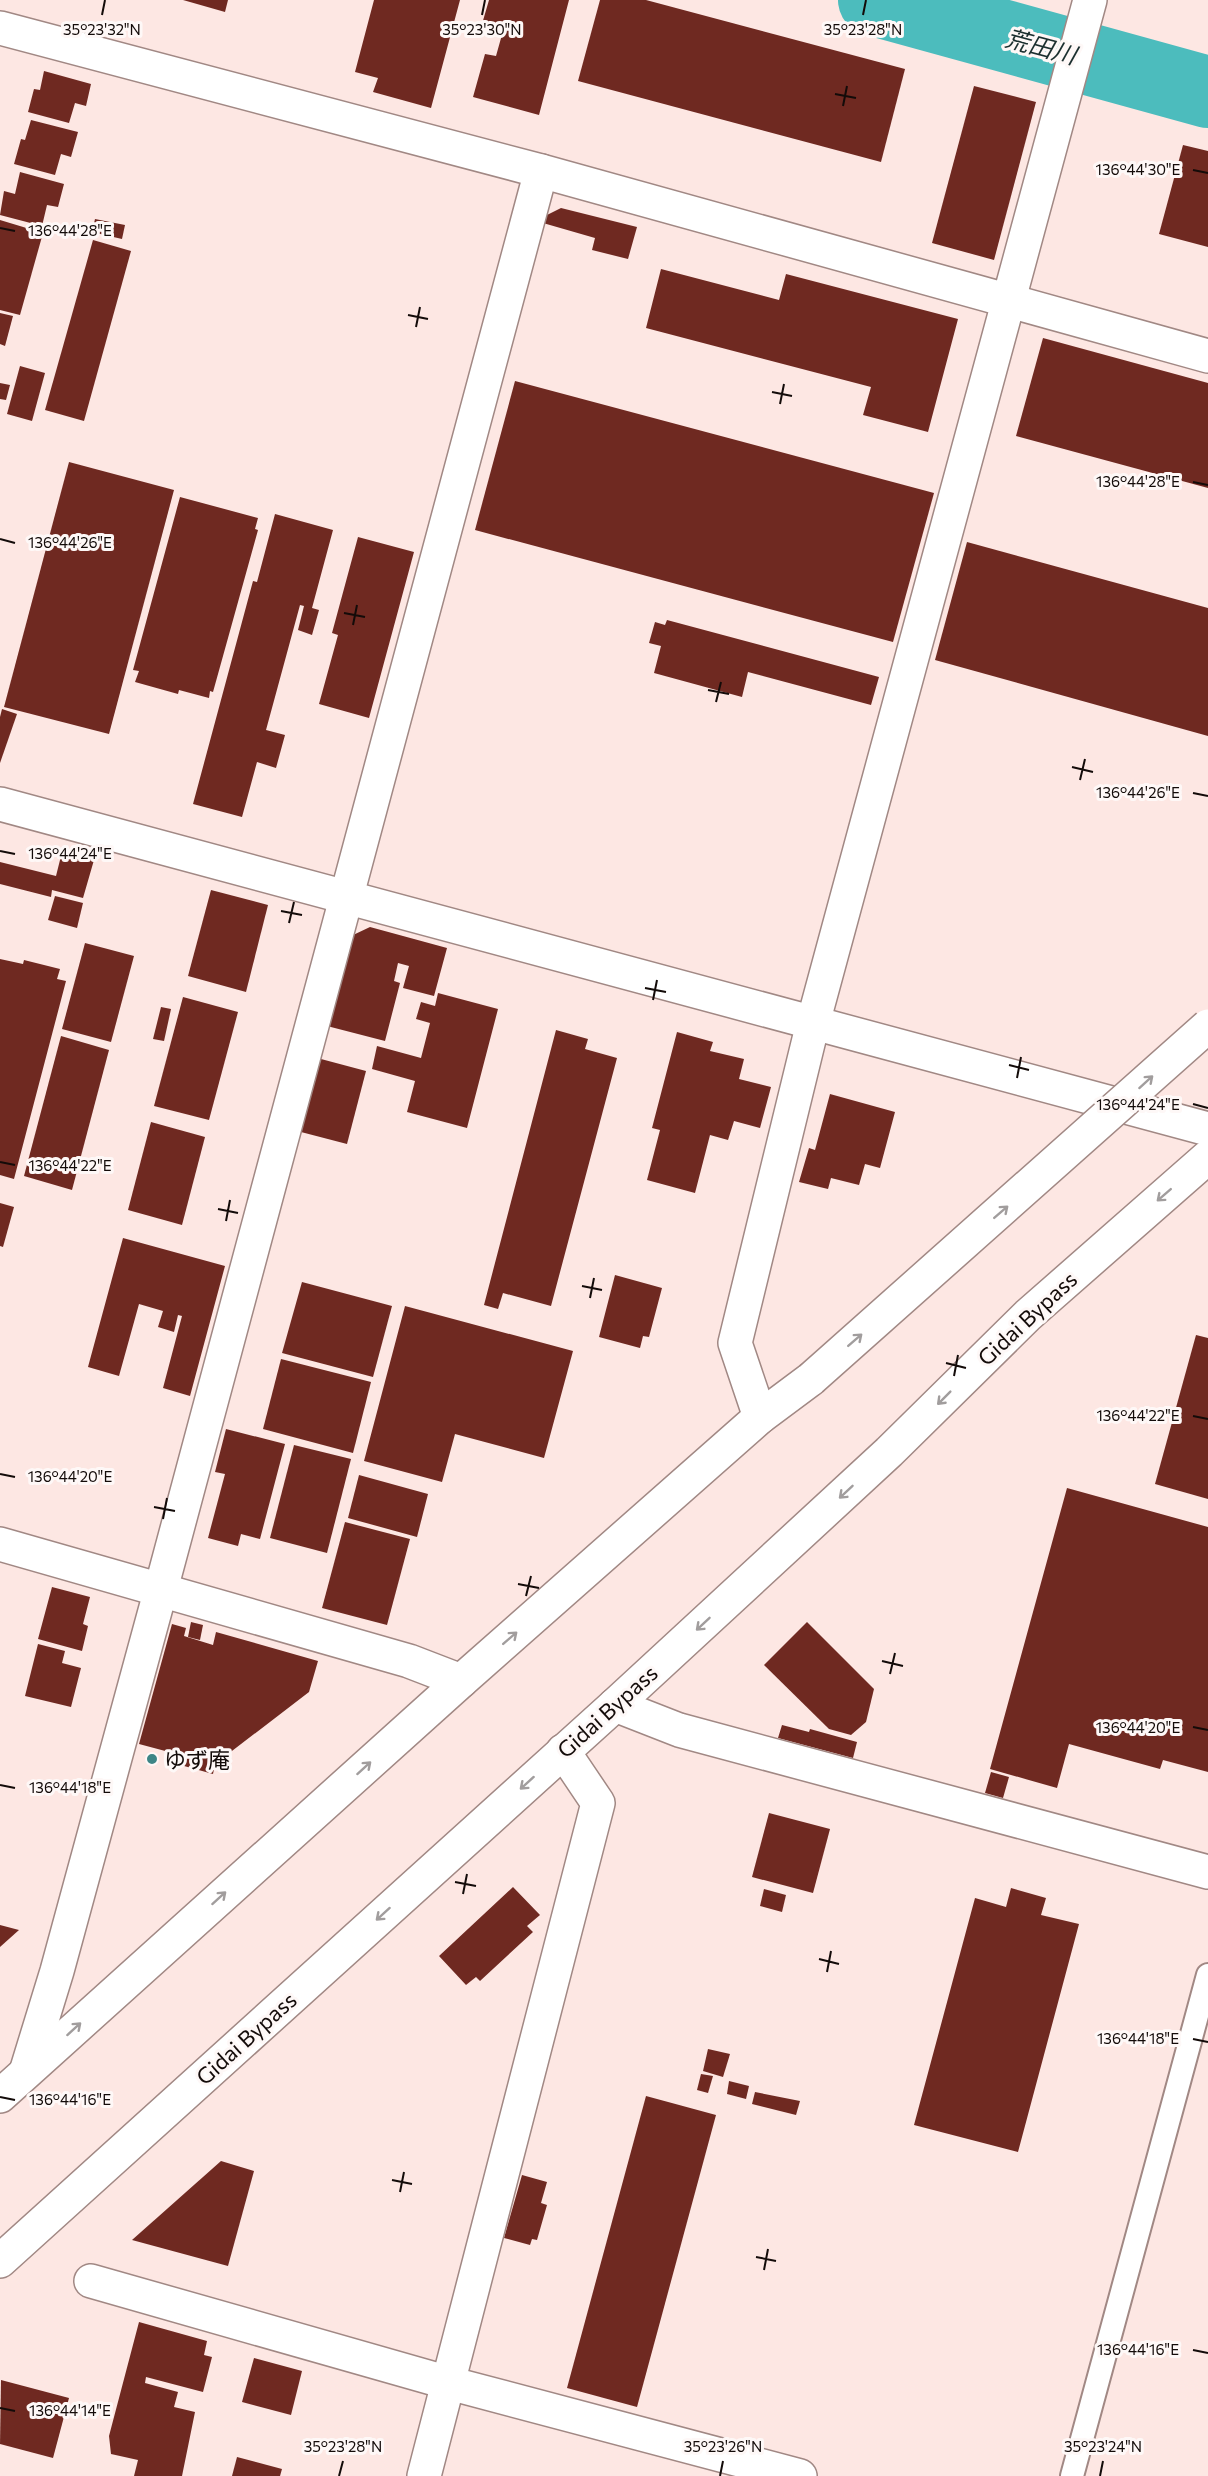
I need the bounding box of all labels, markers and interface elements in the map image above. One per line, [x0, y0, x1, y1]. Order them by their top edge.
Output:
text: 35°23'32"N [63, 20, 141, 38]
text: 35°23'30"N [442, 20, 522, 38]
text: 35°23'28"N [824, 20, 902, 38]
water label: 荒田川 [1002, 23, 1082, 70]
text: 136°44'30"E [1096, 160, 1181, 178]
text: 136°44'28"E [28, 221, 112, 239]
text: 136°44'28"E [1096, 472, 1180, 490]
text: 136°44'26"E [28, 533, 112, 551]
text: 136°44'26"E [1096, 783, 1180, 801]
text: 136°44'24"E [28, 844, 112, 862]
one-way arrow [1139, 1074, 1154, 1089]
text: 136°44'24"E [1096, 1095, 1180, 1113]
text: 136°44'22"E [28, 1156, 112, 1174]
one-way arrow [1156, 1189, 1172, 1202]
one-way arrow [993, 1205, 1009, 1218]
street label: Gidai Bypass [972, 1265, 1082, 1371]
one-way arrow [847, 1333, 862, 1347]
one-way arrow [936, 1391, 951, 1406]
text: 136°44'22"E [1096, 1406, 1180, 1424]
text: 136°44'20"E [28, 1467, 112, 1485]
one-way arrow [839, 1485, 854, 1499]
one-way arrow [695, 1617, 710, 1631]
one-way arrow [502, 1631, 517, 1645]
street label: Gidai Bypass [551, 1659, 663, 1763]
text: 136°44'20"E [1096, 1718, 1180, 1736]
place label: ゆず庵 [164, 1746, 230, 1773]
marker: ゆず庵 [145, 1752, 159, 1766]
one-way arrow [357, 1761, 372, 1775]
one-way arrow [520, 1776, 535, 1790]
text: 136°44'18"E [29, 1778, 111, 1796]
one-way arrow [212, 1891, 227, 1905]
one-way arrow [375, 1907, 390, 1921]
street label: Gidai Bypass [190, 1986, 302, 2090]
one-way arrow [67, 2022, 82, 2036]
text: 136°44'18"E [1097, 2029, 1179, 2047]
text: 136°44'16"E [29, 2090, 111, 2108]
text: 136°44'16"E [1097, 2340, 1179, 2358]
text: 136°44'14"E [29, 2401, 111, 2419]
text: 35°23'28"N [304, 2437, 382, 2455]
text: 35°23'26"N [684, 2437, 762, 2455]
text: 35°23'24"N [1064, 2437, 1142, 2455]

